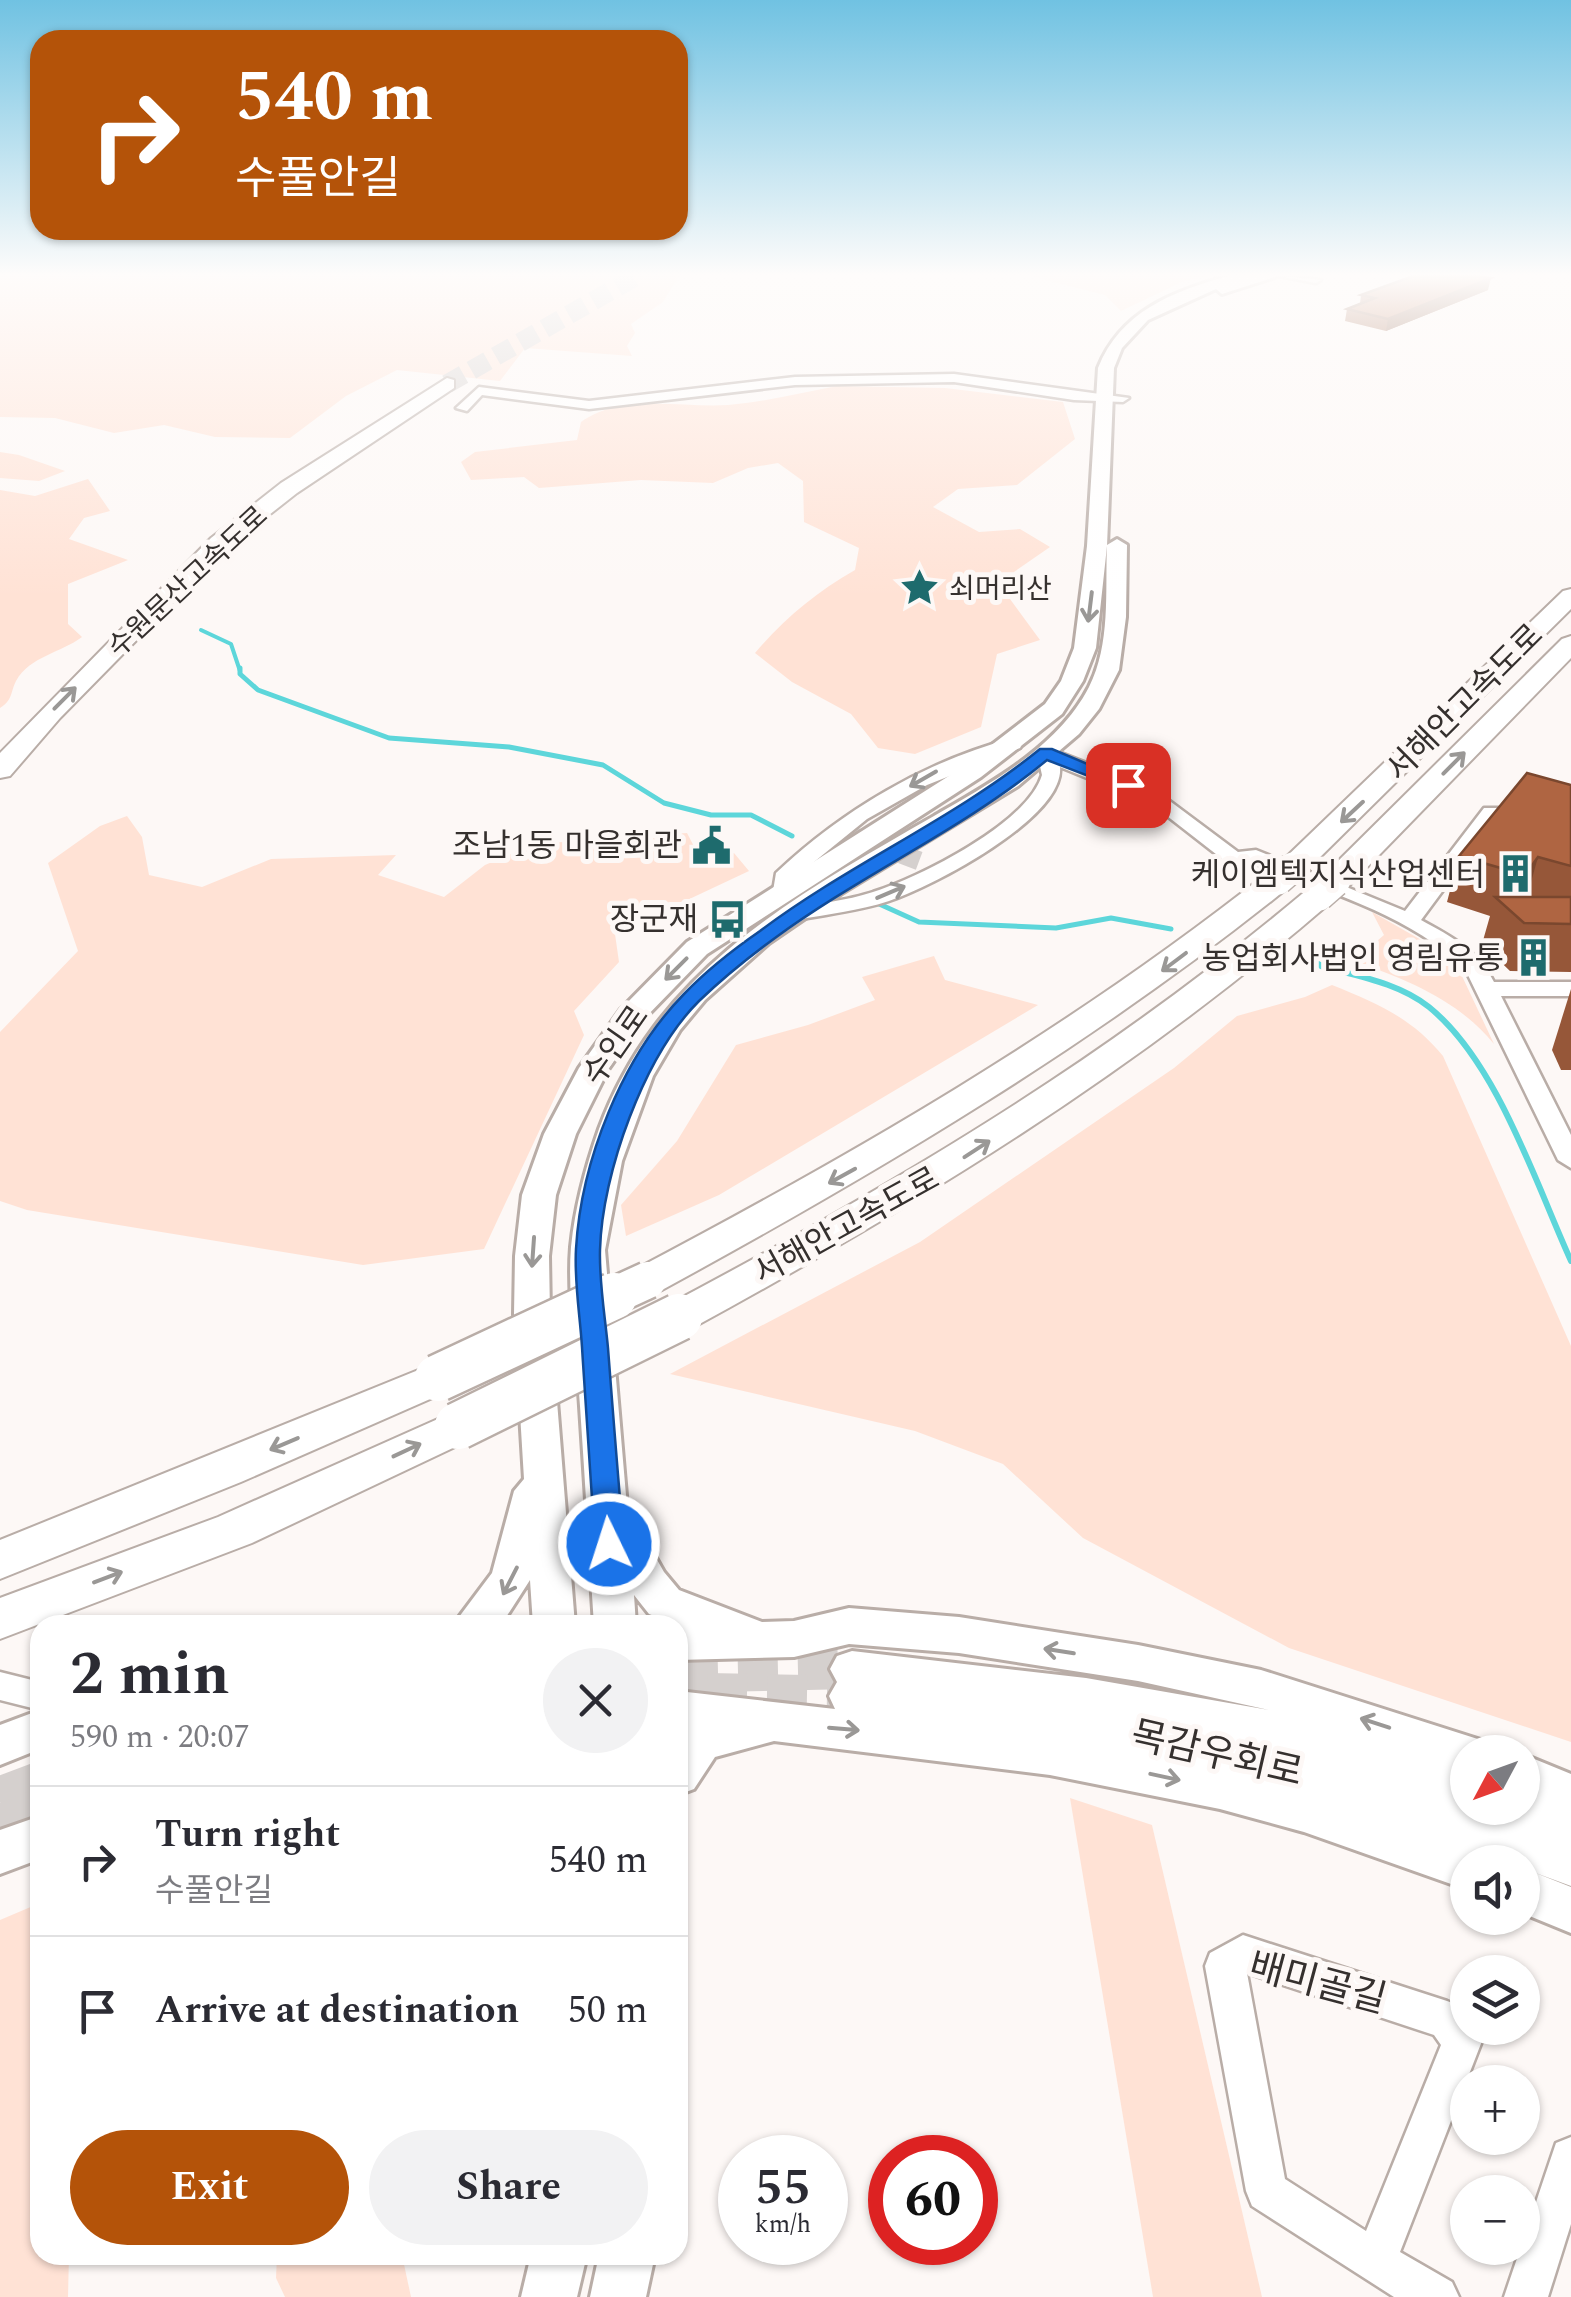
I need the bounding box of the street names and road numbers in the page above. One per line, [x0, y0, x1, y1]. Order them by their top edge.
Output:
street label: 수원문산고속도로 [98, 496, 278, 668]
street label: 서해안고속도로 [1375, 613, 1555, 793]
street label: 수인로 [571, 996, 662, 1096]
street label: 서해안고속도로 [745, 1155, 949, 1298]
street label: 목감우회로 [1125, 1707, 1308, 1803]
street label: 배미골길 [1242, 1938, 1393, 2030]

